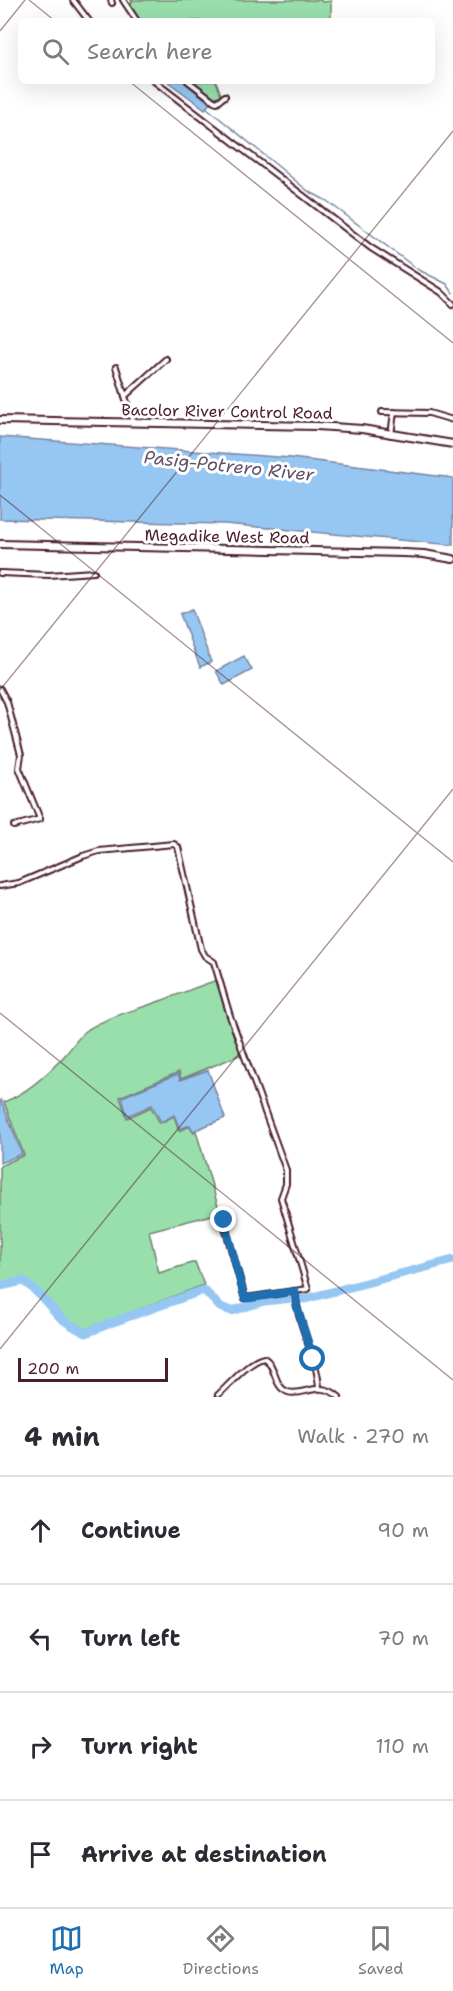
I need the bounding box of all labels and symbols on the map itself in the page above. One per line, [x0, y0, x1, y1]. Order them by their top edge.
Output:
street label: Bacolor River Control Road [121, 399, 333, 424]
water label: Pasig-Potrero River [143, 445, 316, 487]
street label: Megadike West Road [144, 525, 310, 548]
route end [210, 1206, 236, 1232]
route start [299, 1345, 325, 1371]
scale bar [18, 1355, 168, 1382]

